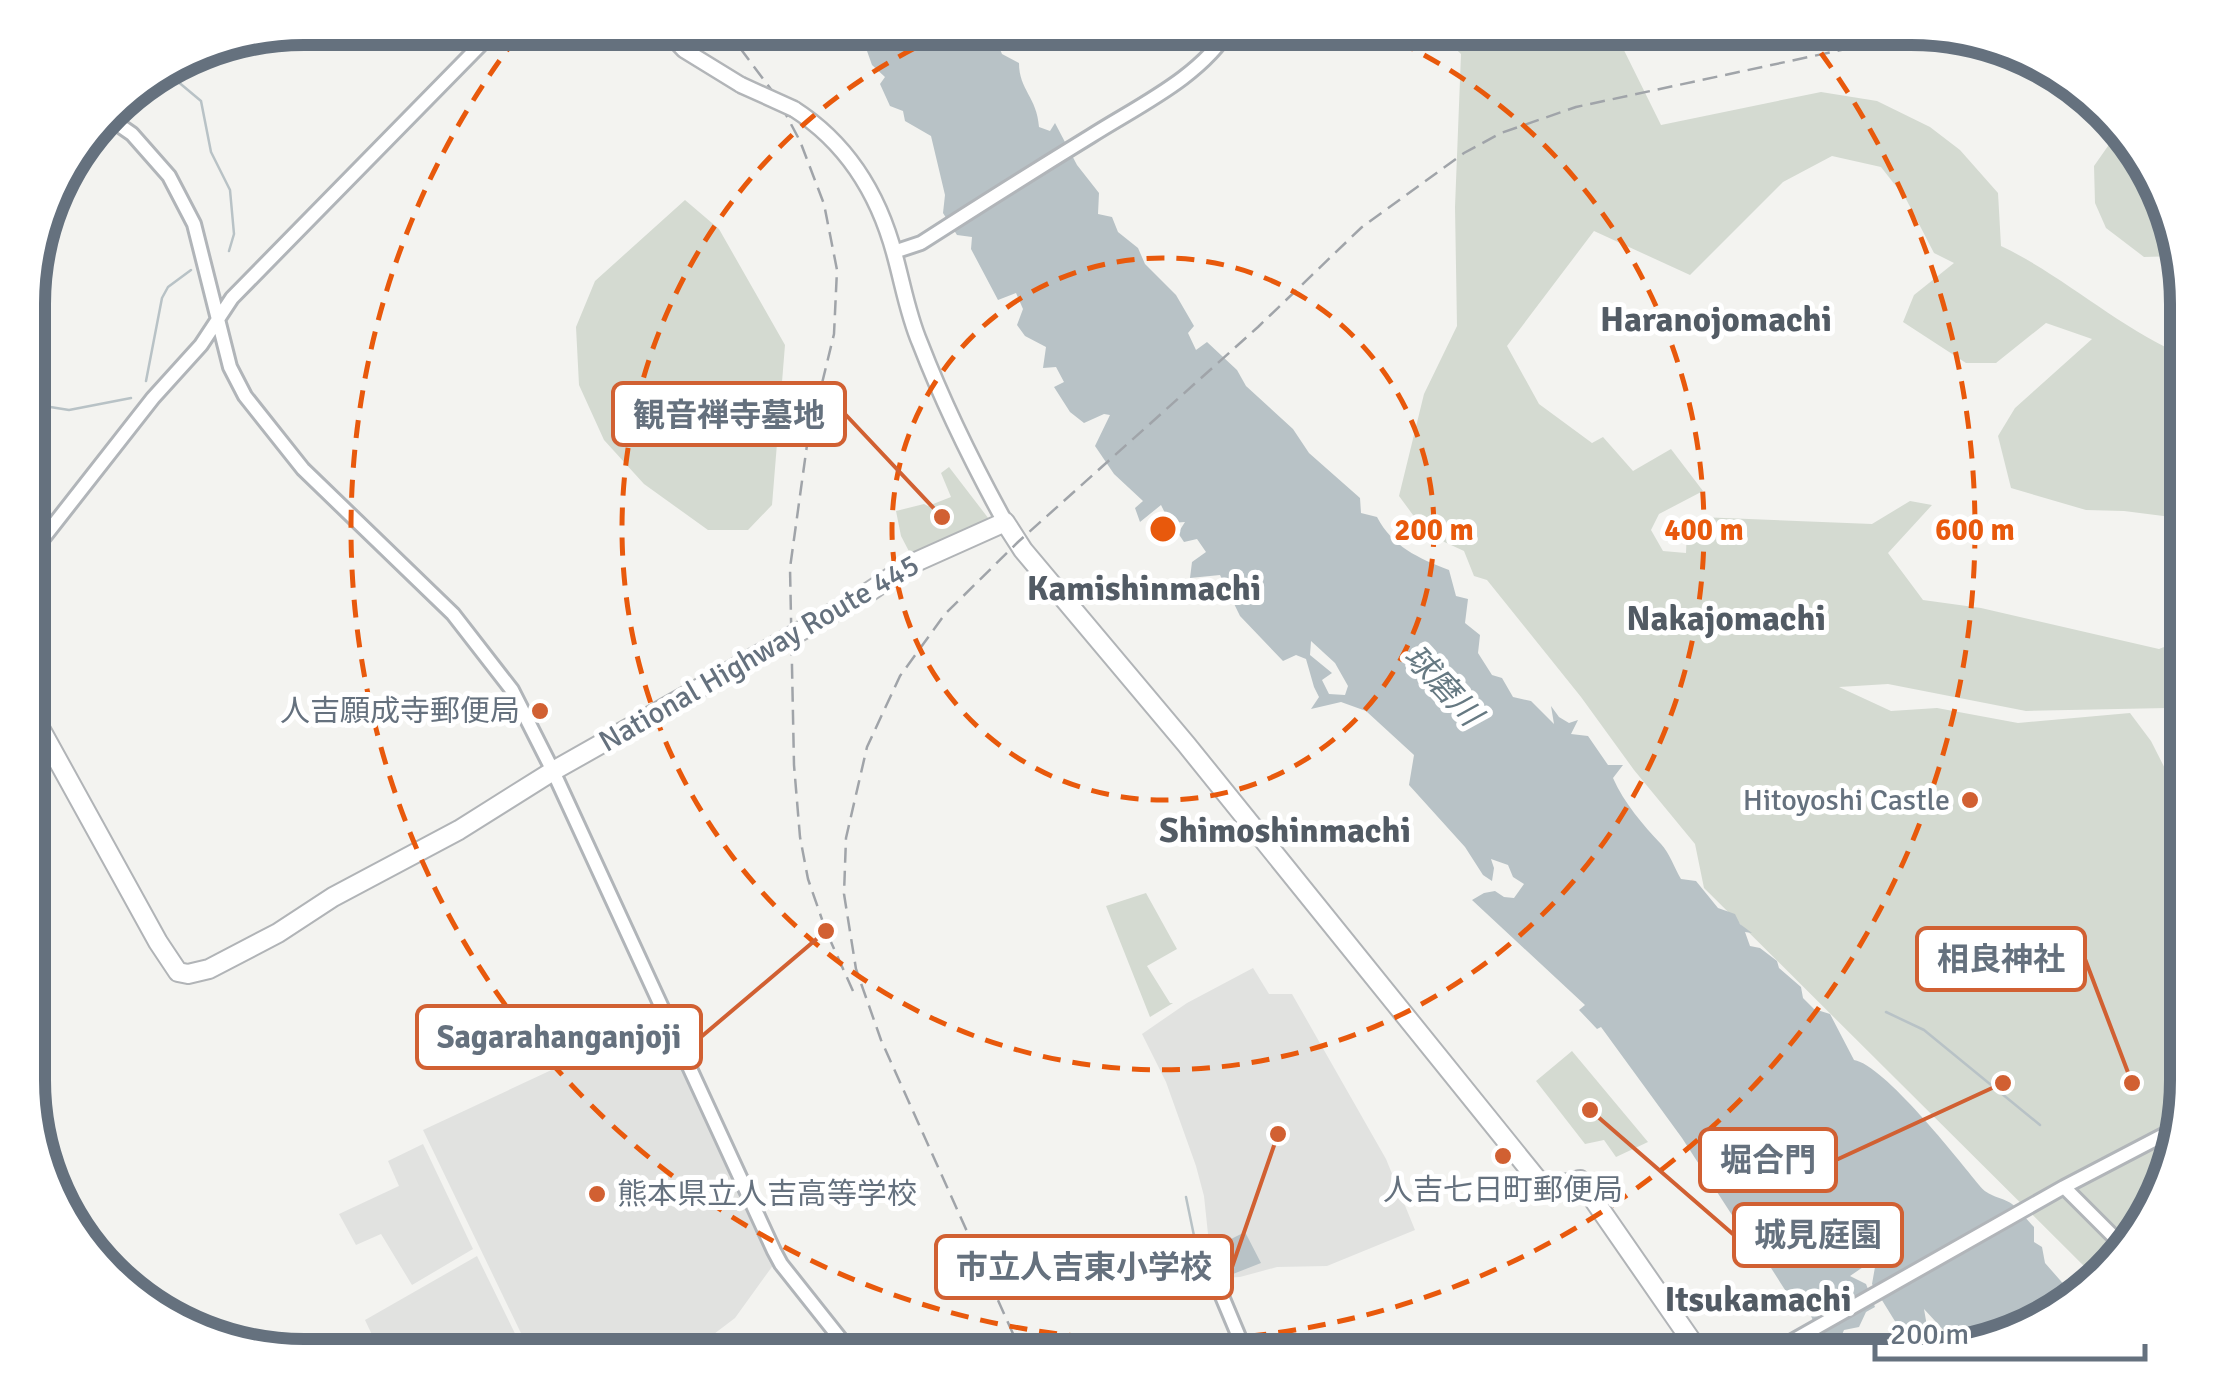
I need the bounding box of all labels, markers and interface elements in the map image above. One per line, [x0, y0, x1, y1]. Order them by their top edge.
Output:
district label: Haranojomachi [1600, 298, 1832, 341]
callout: 観音禅寺墓地 [613, 383, 845, 445]
text: 観音禅寺墓地 [633, 396, 825, 435]
centre of rings [1145, 511, 1181, 547]
text: 200 m [1394, 512, 1474, 549]
text: 400 m [1664, 512, 1744, 549]
text: 600 m [1935, 512, 2015, 549]
street label: National Highway Route 445 [593, 546, 926, 760]
district label: Kamishinmachi [1027, 567, 1261, 610]
district label: Nakajomachi [1626, 597, 1826, 640]
water label: 球磨川 [1396, 637, 1492, 736]
place label: 人吉願成寺郵便局 [280, 693, 520, 730]
marker: 人吉願成寺郵便局 [529, 700, 551, 722]
place label: Hitoyoshi Castle [1743, 782, 1950, 819]
marker: Hitoyoshi Castle [1959, 789, 1981, 811]
district label: Shimoshinmachi [1159, 809, 1411, 852]
callout: 相良神社 [1917, 928, 2085, 990]
text: 相良神社 [1937, 940, 2065, 979]
callout: Sagarahanganjoji [417, 1006, 701, 1068]
text: Sagarahanganjoji [437, 1018, 681, 1057]
callout: 堀合門 [1700, 1129, 1836, 1191]
text: 堀合門 [1720, 1141, 1816, 1180]
marker: 人吉七日町郵便局 [1492, 1145, 1514, 1167]
place label: 人吉七日町郵便局 [1383, 1172, 1623, 1209]
place label: 熊本県立人吉高等学校 [617, 1176, 917, 1213]
marker: 熊本県立人吉高等学校 [586, 1183, 608, 1205]
callout: 城見庭園 [1734, 1204, 1902, 1266]
text: 城見庭園 [1754, 1216, 1882, 1255]
callout: 市立人吉東小学校 [936, 1236, 1232, 1298]
text: 市立人吉東小学校 [956, 1248, 1212, 1287]
district label: Itsukamachi [1664, 1278, 1852, 1321]
scale bar [1875, 1299, 2145, 1361]
text: 200 m [1890, 1316, 1969, 1353]

